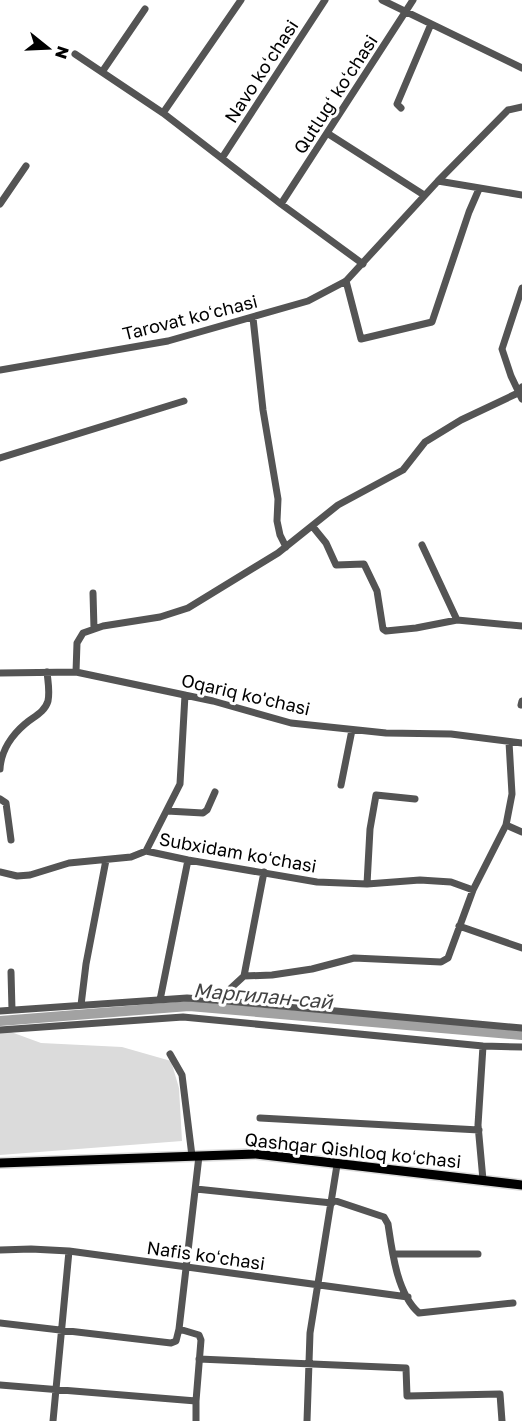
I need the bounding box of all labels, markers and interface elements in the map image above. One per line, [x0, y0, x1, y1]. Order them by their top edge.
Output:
street label: Navo koʻchasi [219, 15, 303, 127]
north arrow [18, 18, 78, 78]
street label: Qutlugʻ koʻchasi [288, 30, 382, 158]
text: N [51, 44, 74, 62]
street label: Tarovat koʻchasi [120, 290, 260, 344]
street label: Oqariq ko'chasi [179, 668, 313, 720]
street label: Subxidam koʻchasi [158, 827, 318, 877]
water label: Маргилан-сай [193, 977, 335, 1013]
street label: Qashqar Qishloq koʻchasi [244, 1128, 462, 1172]
street label: Nafis koʻchasi [145, 1236, 267, 1274]

